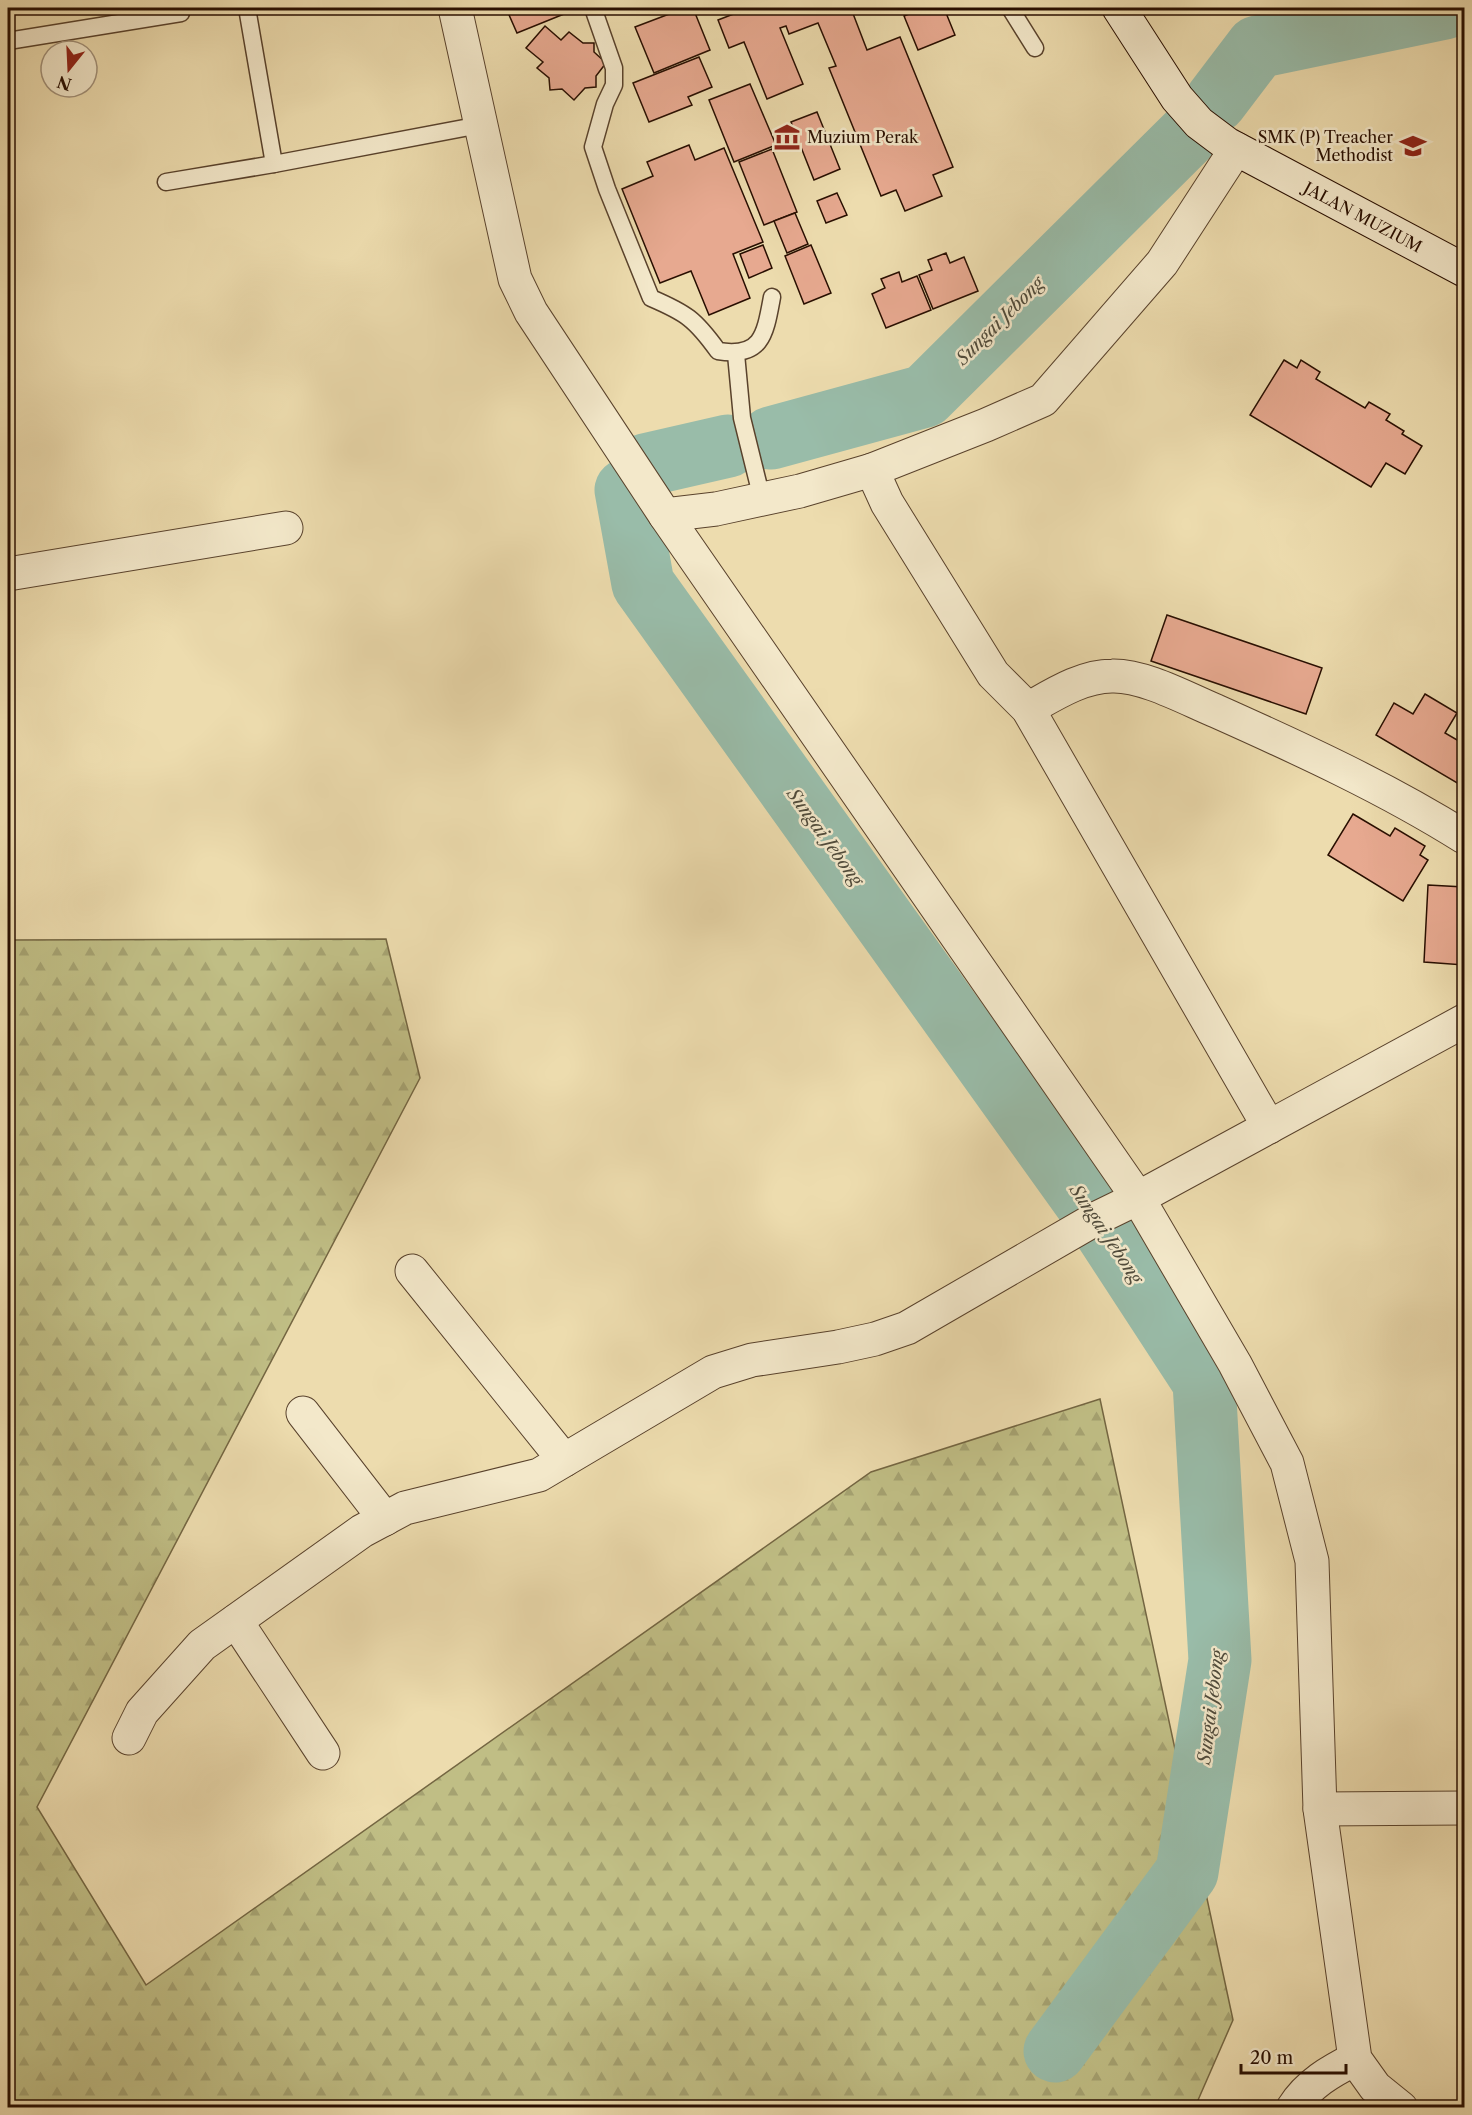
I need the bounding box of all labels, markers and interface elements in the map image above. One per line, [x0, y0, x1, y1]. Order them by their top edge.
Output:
north arrow [39, 39, 99, 99]
text: N [55, 72, 74, 95]
museum icon: Muzium Perak [772, 122, 802, 152]
place label: Muzium Perak [807, 127, 919, 147]
place label: SMK (P) Treacher Methodist [1258, 127, 1393, 165]
school or university icon: SMK (P) Treacher Methodist [1398, 131, 1428, 161]
street label: JALAN MUZIUM [1298, 176, 1426, 257]
water label: Sungai Jebong [951, 271, 1050, 370]
water label: Sungai Jebong [782, 783, 869, 892]
water label: Sungai Jebong [1064, 1179, 1148, 1289]
water label: Sungai Jebong [1193, 1647, 1229, 1766]
scale bar [1241, 2037, 1346, 2075]
text: 20 m [1250, 2047, 1294, 2069]

